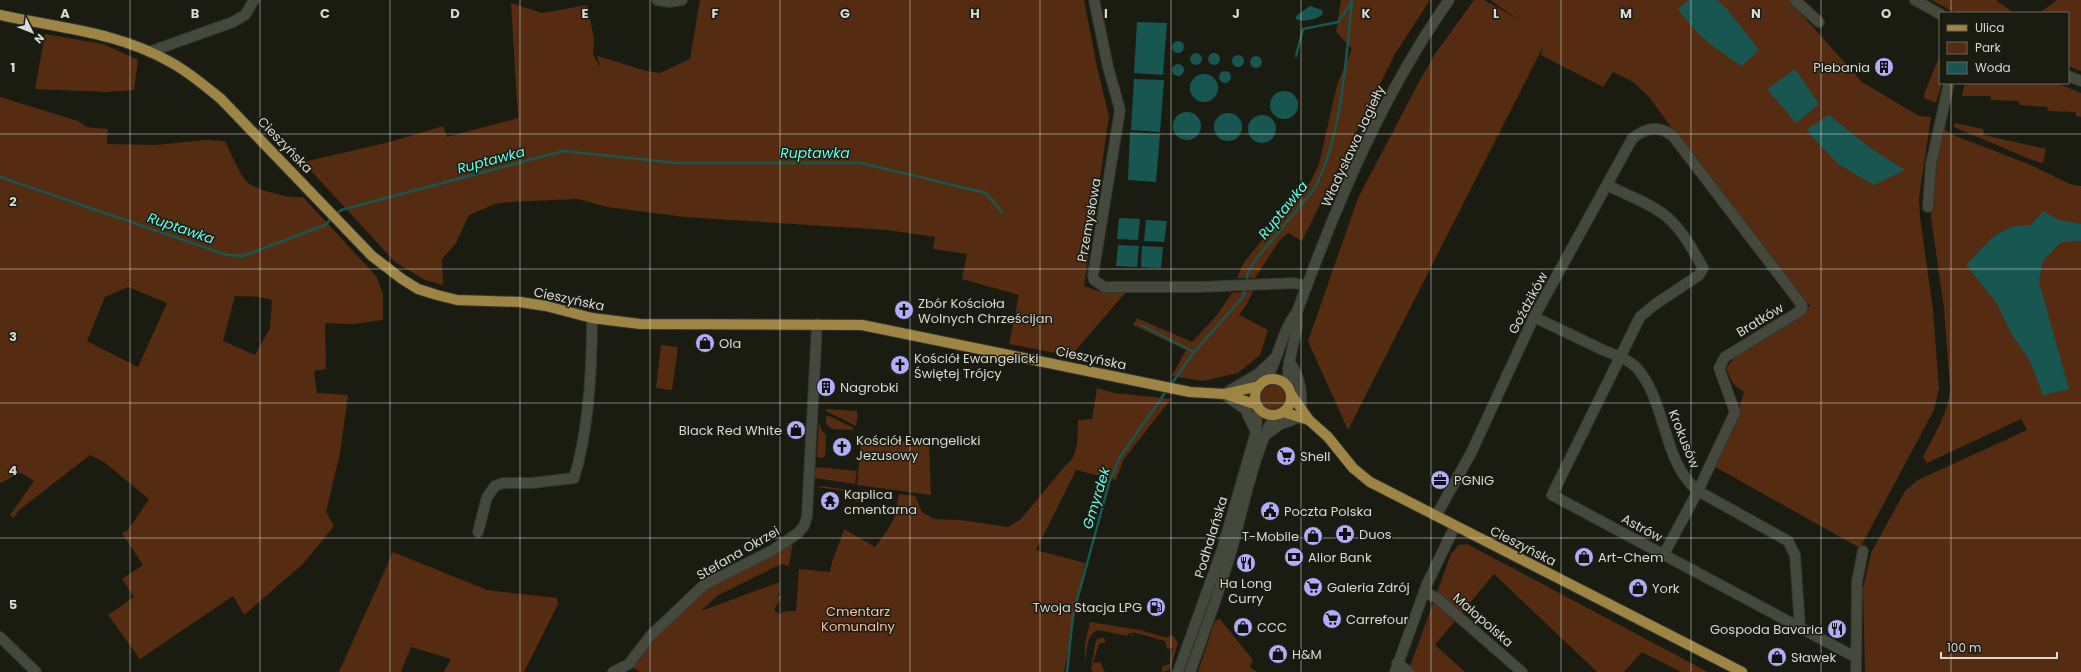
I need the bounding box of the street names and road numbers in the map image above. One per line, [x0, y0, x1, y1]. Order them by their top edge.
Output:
street label: Władysława Jagiełły [1316, 81, 1390, 210]
street label: Cieszyńska [253, 113, 317, 177]
street label: Przemysłowa [1072, 177, 1106, 263]
street label: Goździków [1504, 268, 1552, 337]
street label: Cieszyńska [532, 282, 606, 316]
street label: Bratków [1733, 298, 1787, 342]
street label: Cieszyńska [1054, 341, 1128, 375]
street label: Krokusów [1664, 407, 1704, 471]
street label: Podhalańska [1190, 494, 1232, 580]
street label: Astrów [1618, 509, 1666, 547]
street label: Cieszyńska [1487, 521, 1559, 571]
street label: Stefana Okrzei [693, 522, 783, 584]
street label: Małopolska [1449, 589, 1517, 651]

